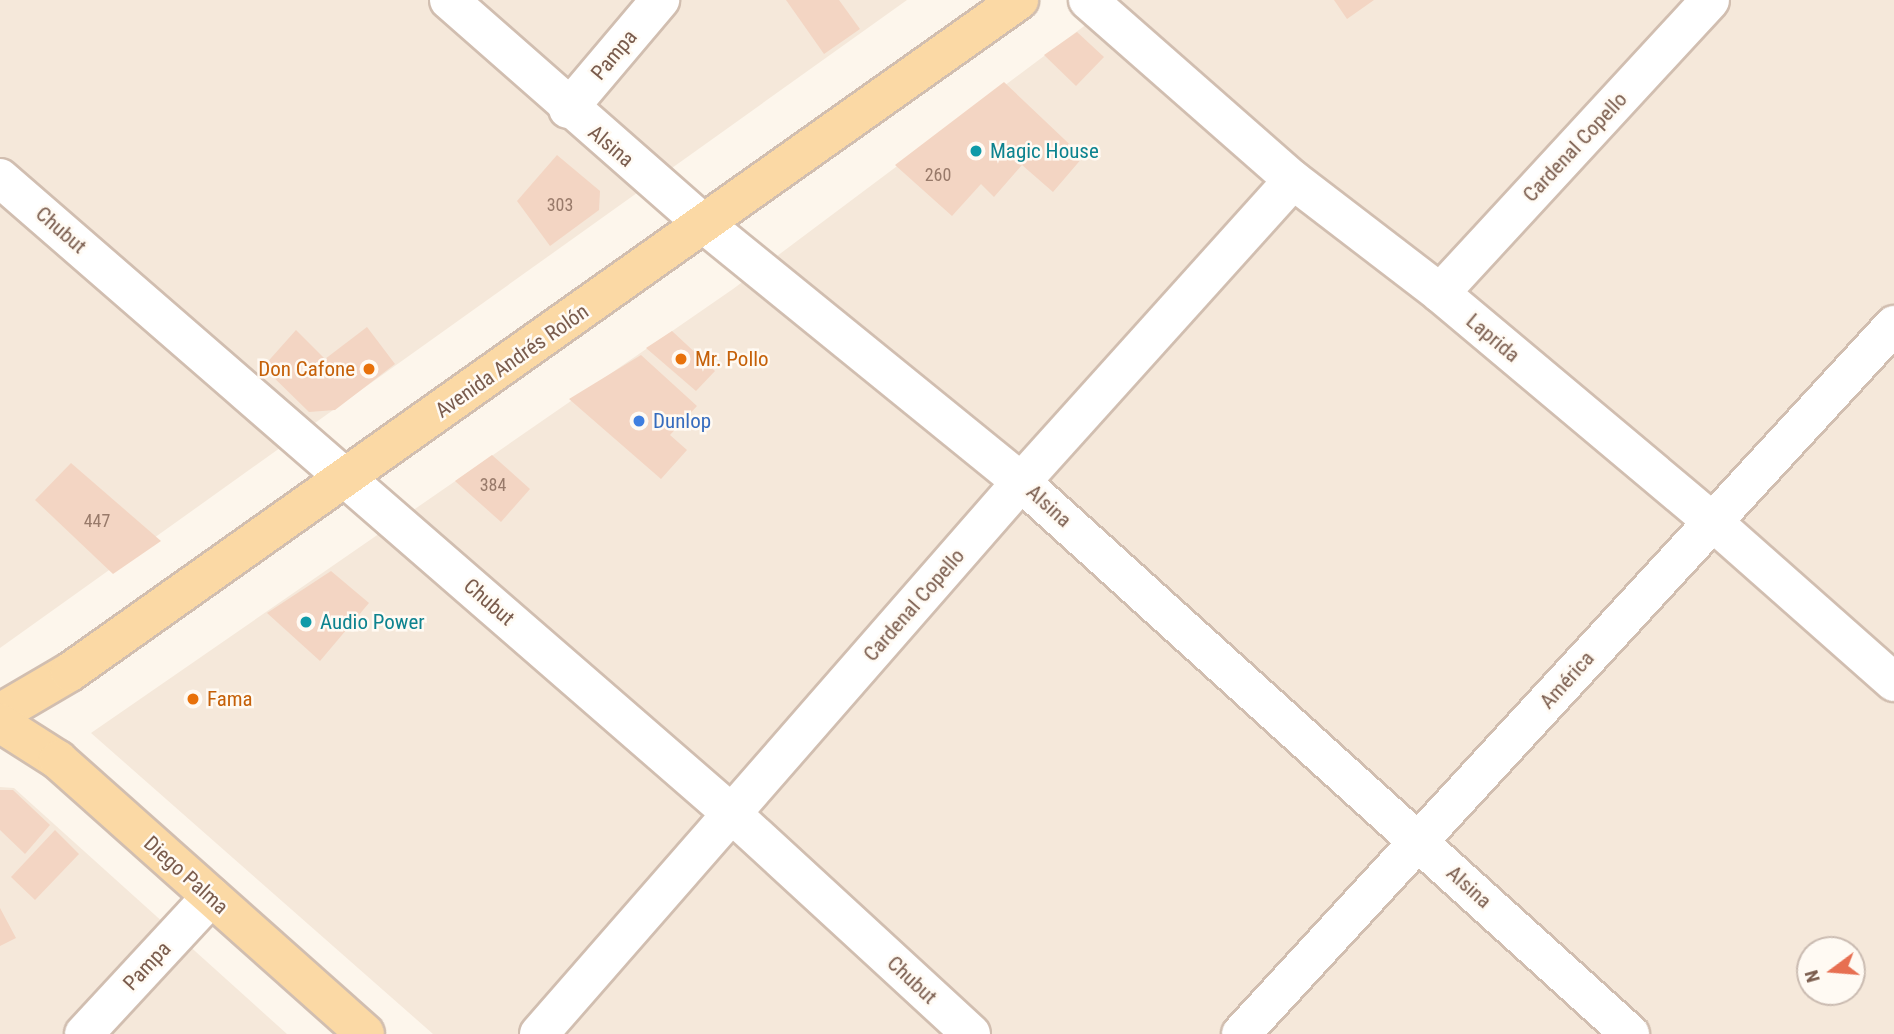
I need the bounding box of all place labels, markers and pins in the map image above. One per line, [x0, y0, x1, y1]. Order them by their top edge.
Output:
place label: Magic House [990, 138, 1099, 164]
marker: Magic House [968, 143, 984, 159]
place label: Mr. Pollo [695, 346, 769, 372]
marker: Mr. Pollo [673, 351, 689, 367]
place label: Don Cafone [258, 356, 355, 382]
marker: Don Cafone [361, 361, 377, 377]
place label: Dunlop [653, 408, 711, 434]
marker: Dunlop [631, 413, 647, 429]
place label: Audio Power [320, 609, 425, 635]
marker: Audio Power [298, 614, 314, 630]
place label: Fama [207, 686, 253, 712]
marker: Fama [185, 691, 201, 707]

